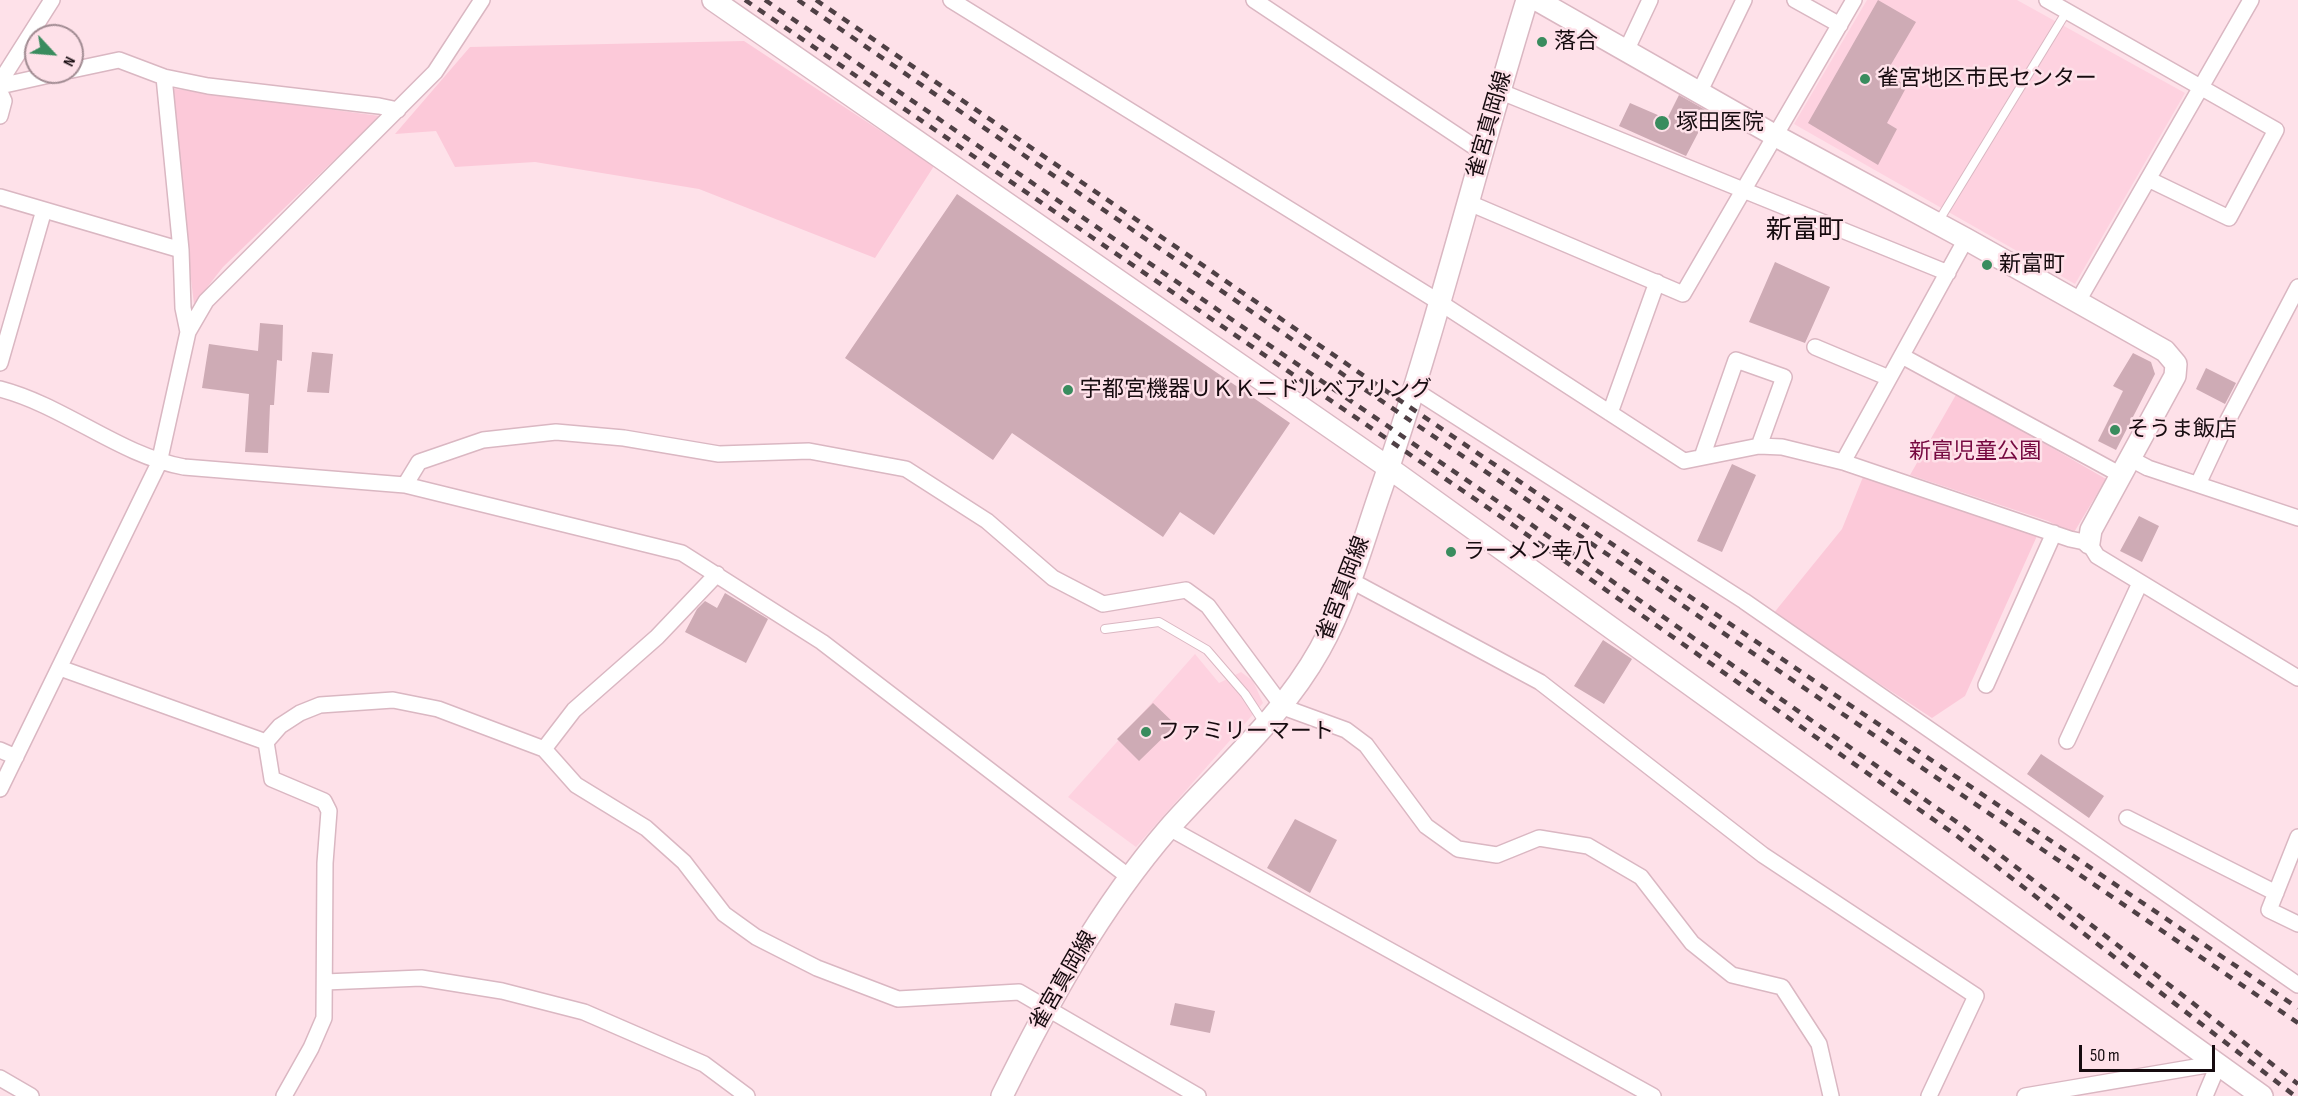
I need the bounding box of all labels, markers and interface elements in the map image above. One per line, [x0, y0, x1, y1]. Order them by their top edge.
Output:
north arrow [24, 24, 84, 84]
place label: 落合 [1554, 29, 1598, 55]
marker: 落合 [1535, 35, 1549, 49]
text: N [58, 53, 79, 69]
place label: 雀宮地区市民センター [1877, 66, 2097, 92]
street label: 雀宮真岡線 [1462, 68, 1518, 182]
marker: 雀宮地区市民センター [1858, 72, 1872, 86]
place label: 塚田医院 [1676, 110, 1764, 136]
marker: 塚田医院 [1653, 114, 1671, 132]
district label: 新富町 [1766, 215, 1844, 247]
place label: 新富町 [1999, 252, 2065, 278]
marker: 新富町 [1980, 258, 1994, 272]
place label: 宇都宮機器ＵＫＫニドルベアリング [1080, 377, 1432, 403]
marker: 宇都宮機器ＵＫＫニドルベアリング [1061, 383, 1075, 397]
place label: そうま飯店 [2127, 417, 2237, 443]
marker: そうま飯店 [2108, 423, 2122, 437]
park label: 新富児童公園 [1909, 439, 2041, 465]
street label: 雀宮真岡線 [1312, 533, 1376, 645]
place label: ラーメン幸八 [1463, 539, 1595, 565]
marker: ラーメン幸八 [1444, 545, 1458, 559]
place label: ファミリーマート [1158, 719, 1334, 745]
marker: ファミリーマート [1139, 725, 1153, 739]
street label: 雀宮真岡線 [1025, 927, 1103, 1035]
scale bar [2082, 1033, 2218, 1071]
text: 50 m [2090, 1045, 2120, 1066]

